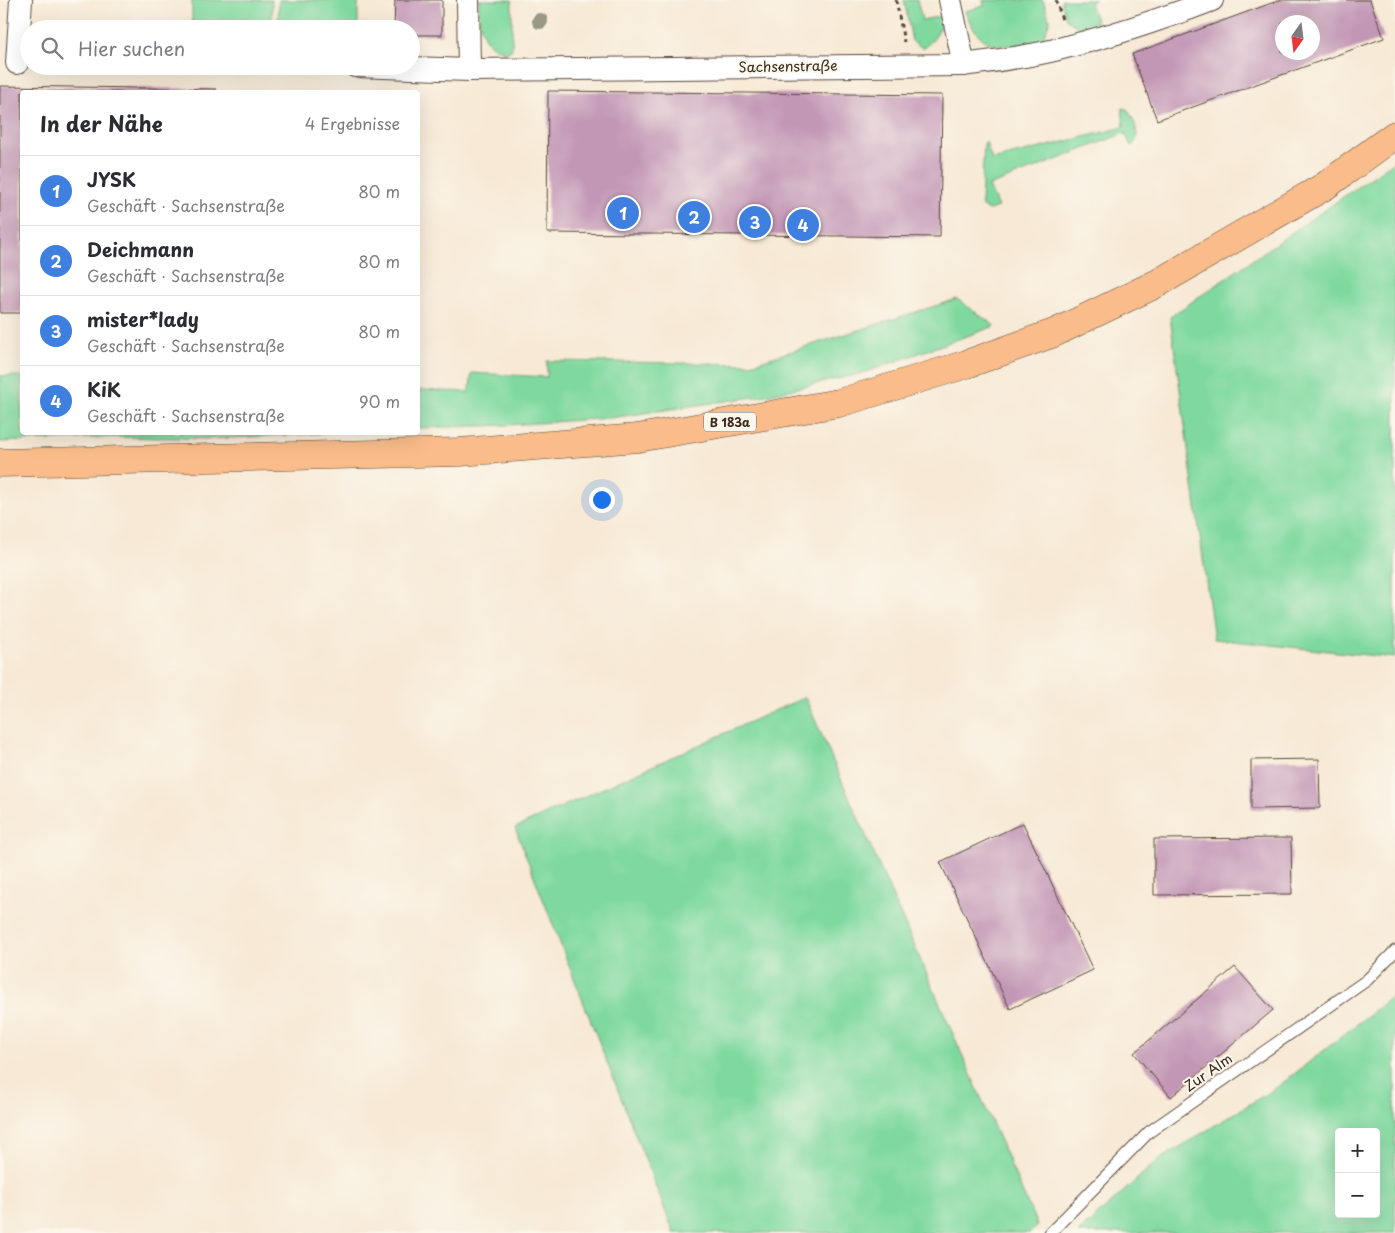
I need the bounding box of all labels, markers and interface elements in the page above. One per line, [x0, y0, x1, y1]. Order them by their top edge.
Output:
north arrow [1275, 15, 1320, 60]
search box [20, 20, 420, 75]
icon: search [38, 34, 66, 62]
text: Hier suchen [78, 34, 185, 62]
street label: Sachsenstraße [738, 55, 838, 77]
text: In der Nähe [40, 107, 162, 139]
text: 4 Ergebnisse [305, 111, 400, 135]
text: JYSK [87, 165, 136, 193]
text: 1 [52, 179, 60, 203]
text: 80 m [358, 179, 400, 203]
text: Geschäft · Sachsenstraße [87, 193, 285, 217]
pin: 1 [607, 194, 639, 232]
pin: 2 [678, 198, 710, 236]
pin: 3 [739, 203, 771, 241]
pin: 4 [787, 206, 819, 244]
text: Deichmann [87, 235, 194, 263]
text: 2 [50, 249, 62, 273]
text: 80 m [358, 249, 400, 273]
text: Geschäft · Sachsenstraße [87, 263, 285, 287]
text: mister*lady [87, 305, 199, 333]
text: 3 [51, 319, 61, 343]
text: 80 m [358, 319, 400, 343]
text: Geschäft · Sachsenstraße [87, 333, 285, 357]
text: KiK [87, 375, 121, 403]
text: 4 [51, 389, 61, 413]
text: 90 m [359, 389, 400, 413]
text: Geschäft · Sachsenstraße [87, 403, 285, 427]
road number: B 183a [704, 412, 756, 432]
your location [589, 487, 615, 513]
street label: Zur Alm [1180, 1048, 1236, 1096]
map controls [1335, 1128, 1380, 1218]
button: + [1335, 1128, 1380, 1173]
button: − [1335, 1173, 1380, 1218]

